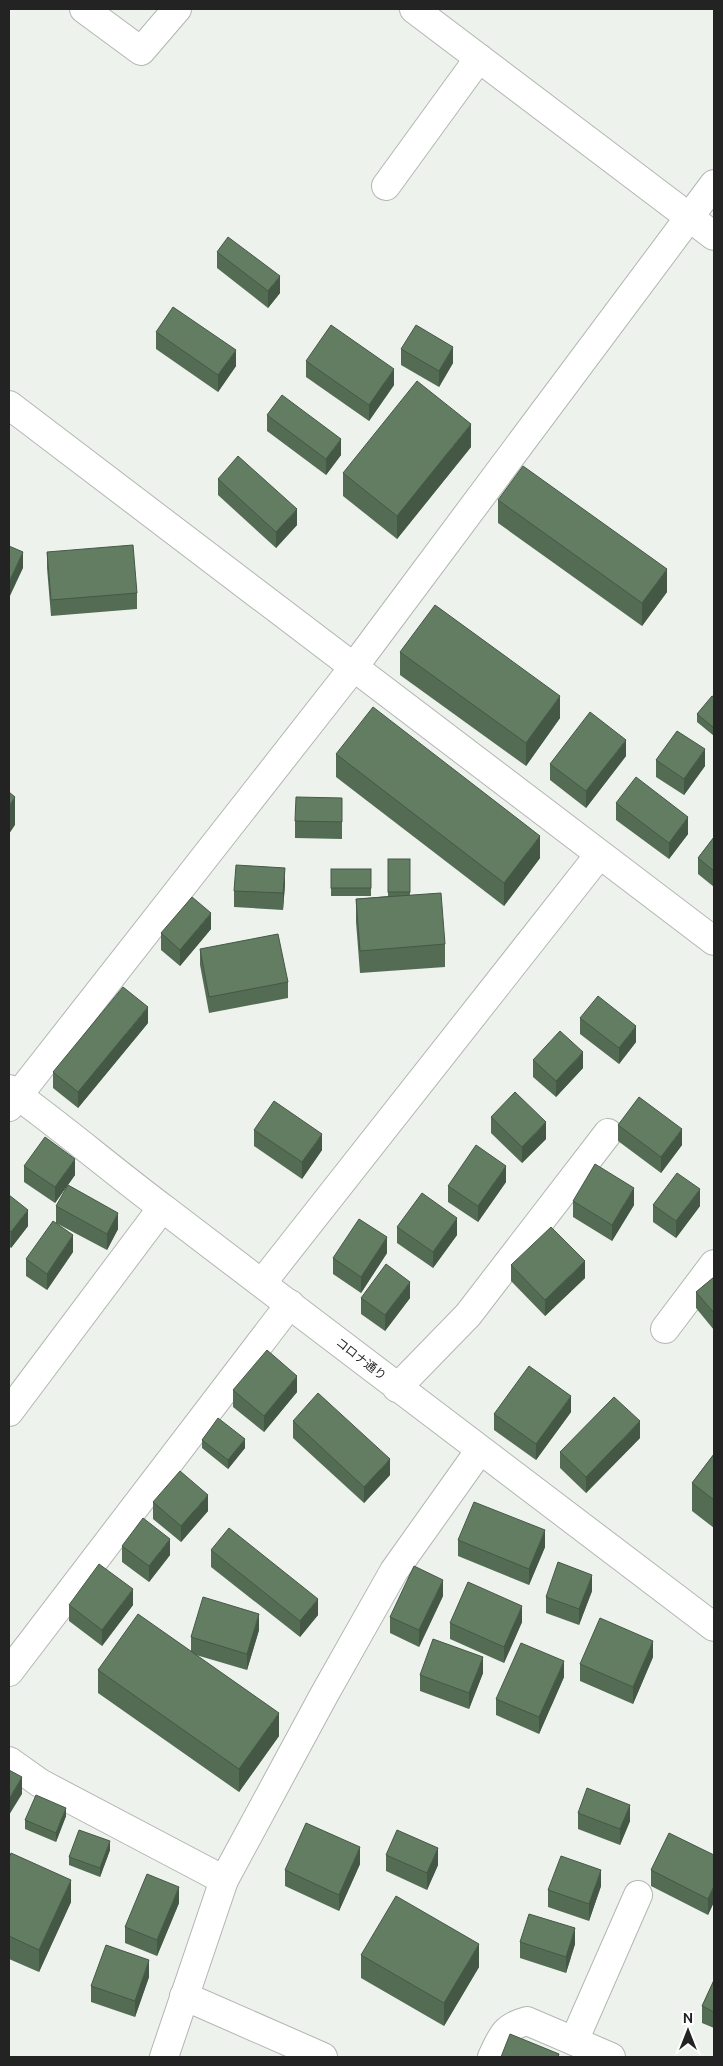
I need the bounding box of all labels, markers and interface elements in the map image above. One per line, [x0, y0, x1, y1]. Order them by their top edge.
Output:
street label: コロナ通り [334, 1335, 389, 1382]
north arrow [663, 2006, 713, 2056]
text: N [683, 2010, 693, 2026]

